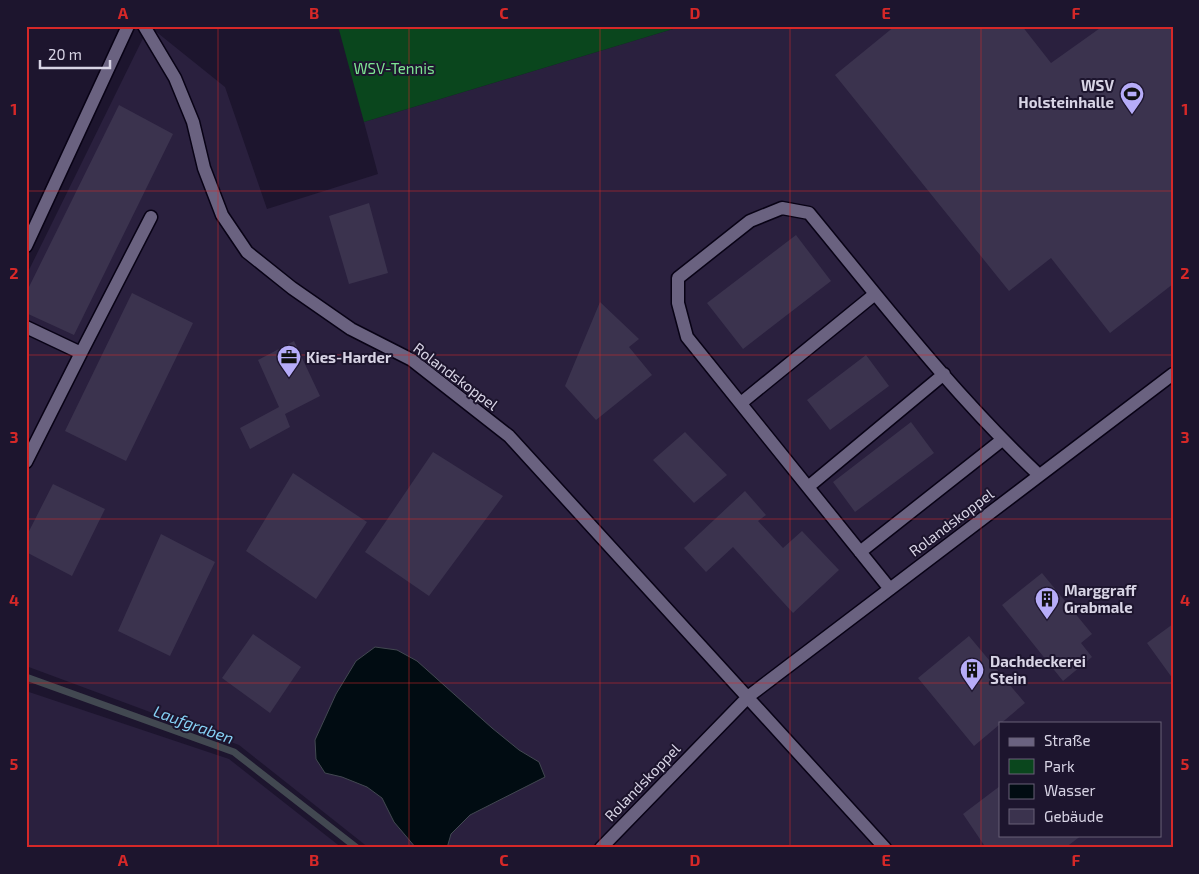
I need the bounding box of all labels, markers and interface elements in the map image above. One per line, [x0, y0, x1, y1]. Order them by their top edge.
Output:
text: A [118, 3, 129, 22]
text: B [309, 3, 319, 22]
text: C [499, 3, 509, 22]
text: D [690, 3, 701, 22]
text: E [881, 3, 891, 22]
text: F [1072, 3, 1081, 22]
scale bar [40, 38, 110, 70]
text: 20 m [48, 45, 82, 63]
park label: WSV-Tennis [353, 59, 435, 77]
place label: WSV Holsteinhalle [1018, 76, 1114, 111]
sports icon: WSV Holsteinhalle [1119, 81, 1145, 115]
text: 1 [11, 99, 17, 118]
text: 1 [1182, 99, 1188, 118]
text: 2 [9, 263, 19, 282]
text: 2 [1180, 263, 1190, 282]
street label: Rolandskoppel [410, 338, 502, 414]
office icon: Kies-Harder [276, 344, 302, 378]
place label: Kies-Harder [306, 348, 392, 366]
text: 3 [9, 427, 19, 446]
text: 3 [1180, 427, 1190, 446]
street label: Rolandskoppel [905, 484, 997, 560]
place label: Marggraff Grabmale [1064, 581, 1137, 616]
building icon: Marggraff Grabmale [1034, 586, 1060, 620]
text: 4 [9, 590, 19, 609]
text: 4 [1180, 590, 1190, 609]
place label: Dachdeckerei Stein [990, 652, 1086, 687]
building icon: Dachdeckerei Stein [959, 657, 985, 691]
water label: Laufgraben [151, 701, 237, 747]
legend [999, 722, 1162, 836]
text: Straße [1044, 731, 1090, 749]
street label: Rolandskoppel [600, 739, 684, 825]
text: 5 [10, 754, 19, 773]
text: 5 [1181, 754, 1190, 773]
text: Park [1044, 757, 1075, 775]
text: Wasser [1044, 781, 1096, 799]
text: Gebäude [1044, 807, 1103, 825]
text: A [118, 850, 129, 869]
text: B [309, 850, 319, 869]
text: C [499, 850, 509, 869]
text: D [690, 850, 701, 869]
text: E [881, 850, 891, 869]
text: F [1072, 850, 1081, 869]

